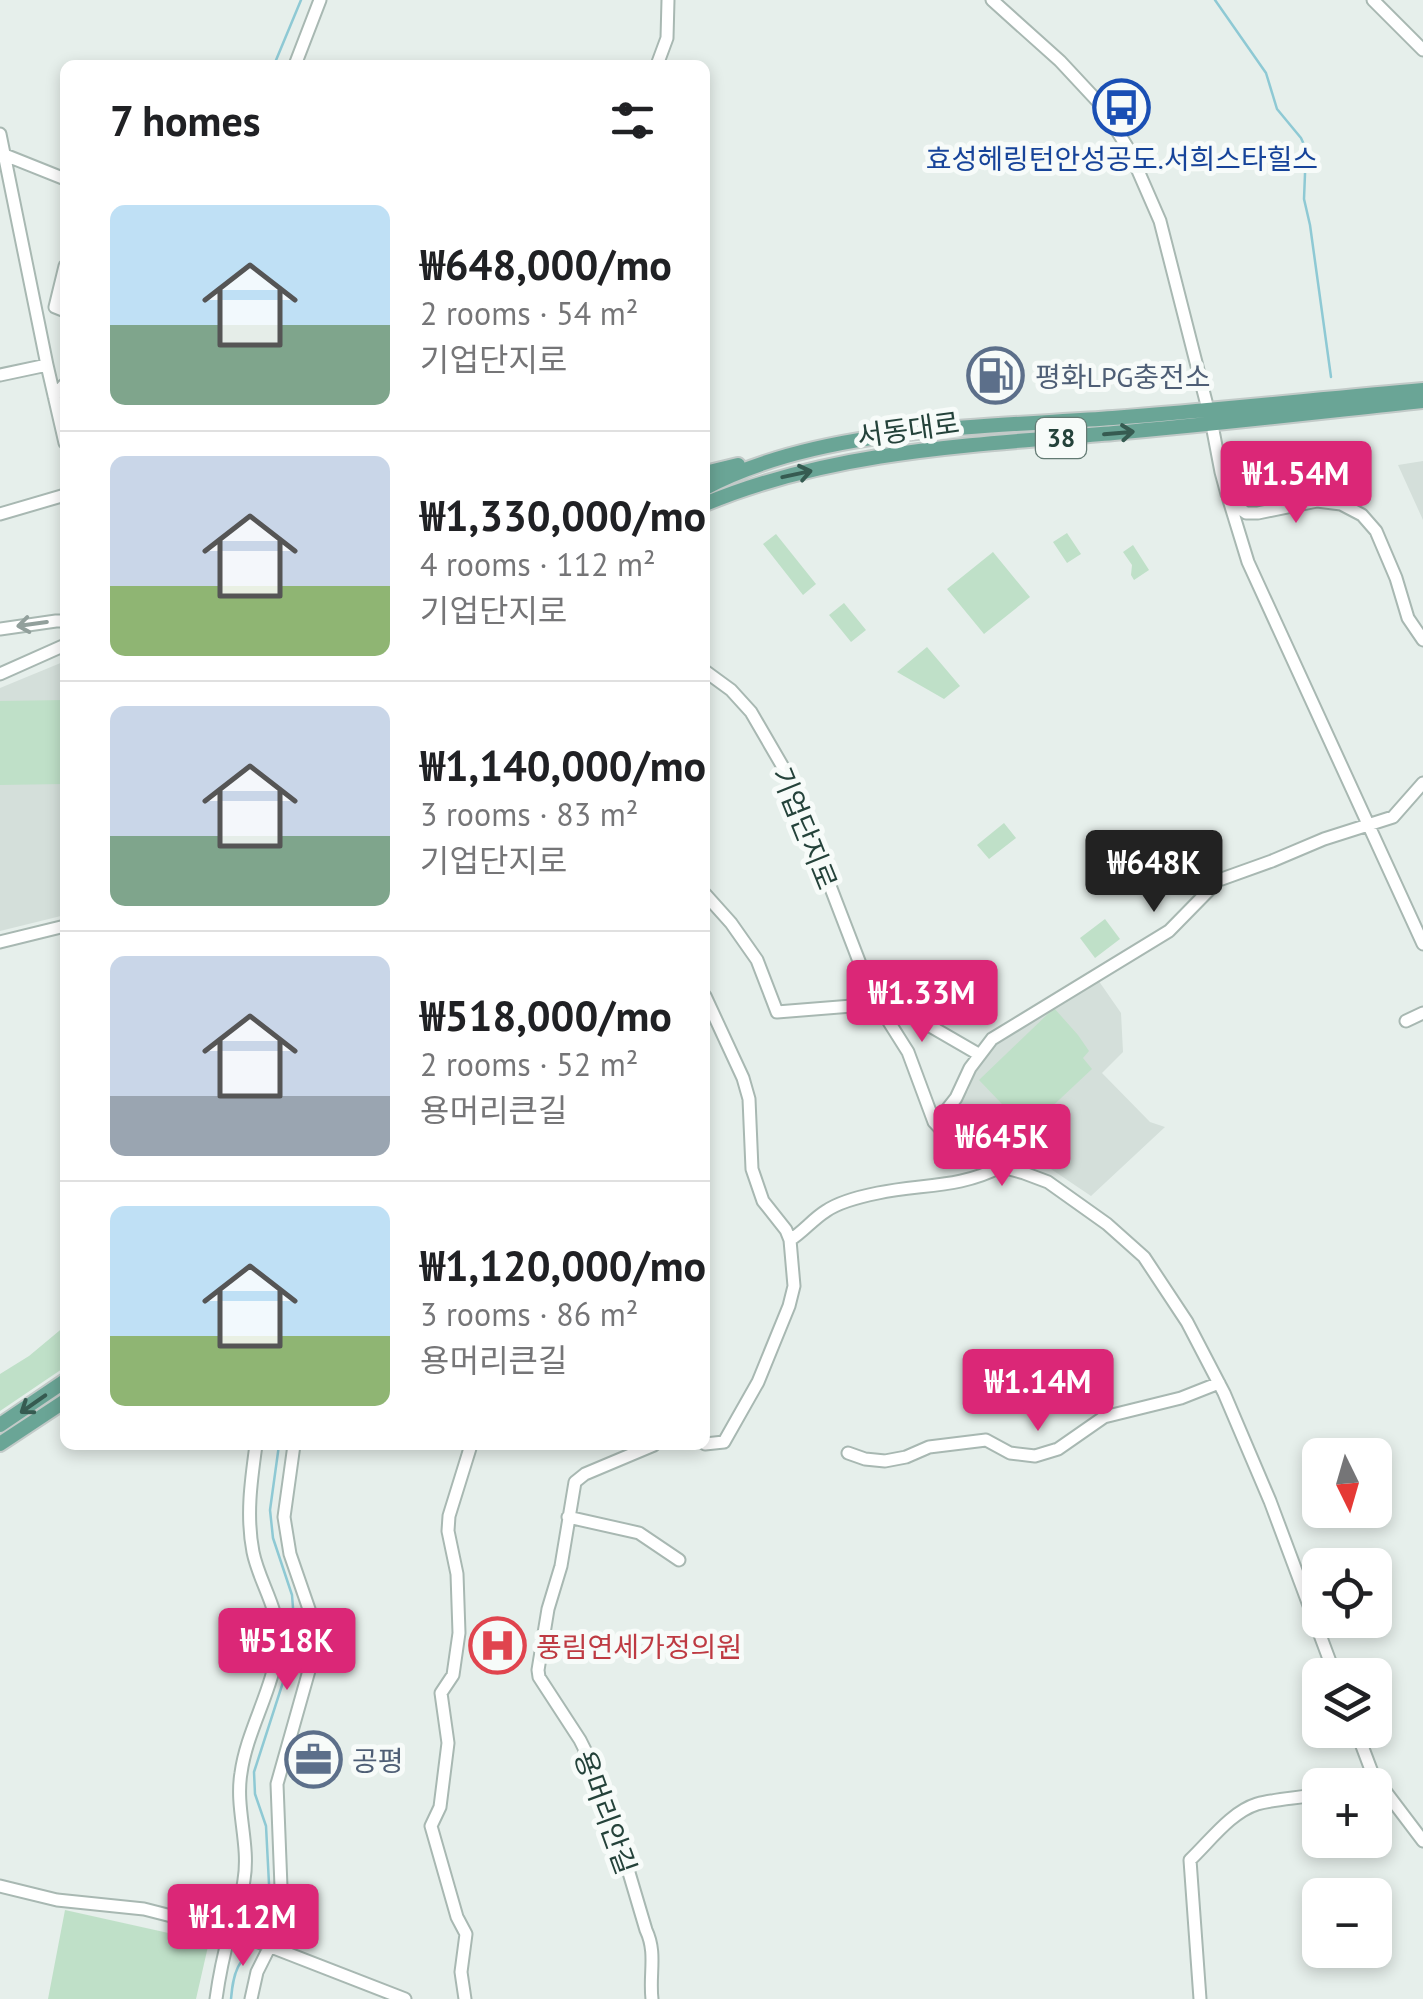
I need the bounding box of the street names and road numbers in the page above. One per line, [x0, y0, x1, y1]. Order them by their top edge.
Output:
street label: 서동대로 [854, 404, 962, 454]
road number: 38 [1036, 418, 1086, 458]
street label: 기업단지로 [764, 761, 846, 895]
street label: 용머리안길 [567, 1745, 645, 1879]

